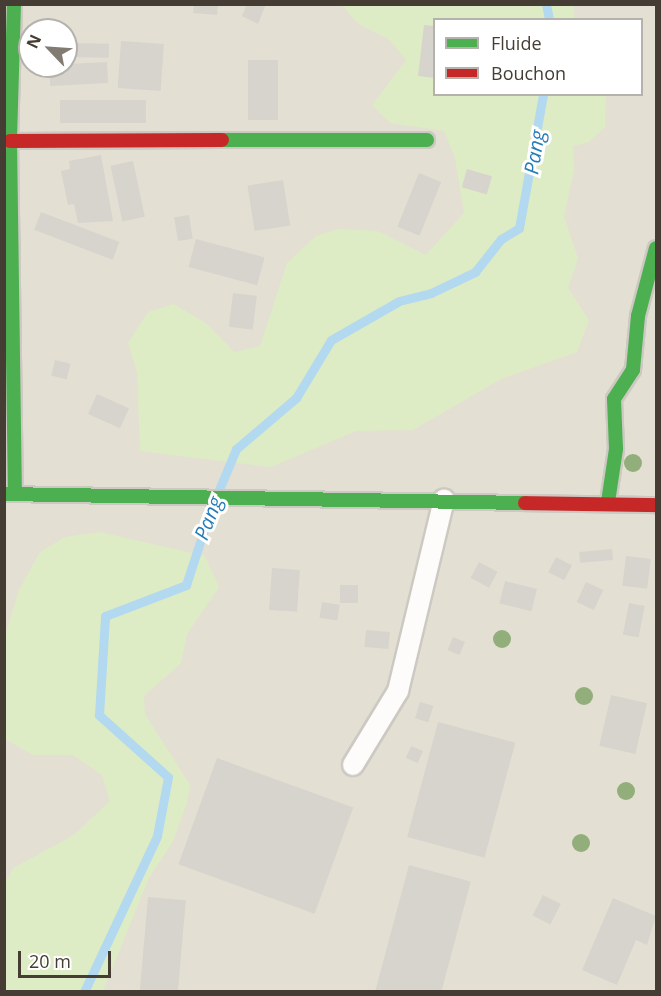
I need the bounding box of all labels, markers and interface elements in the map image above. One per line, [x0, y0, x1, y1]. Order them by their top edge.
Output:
north arrow [18, 18, 78, 78]
legend [433, 18, 643, 96]
text: N [21, 31, 46, 52]
text: Fluide [491, 31, 542, 55]
text: Bouchon [491, 61, 566, 85]
water label: Pang [519, 128, 549, 176]
water label: Pang [189, 493, 227, 543]
scale bar [21, 939, 114, 977]
text: 20 m [29, 949, 71, 973]

